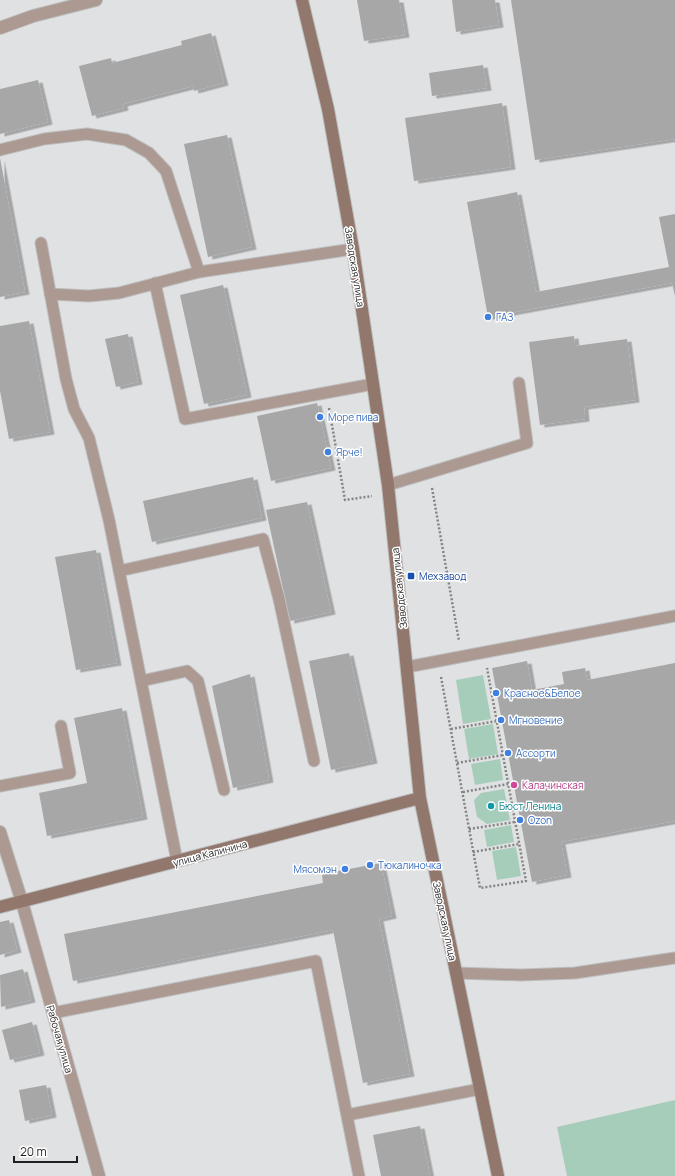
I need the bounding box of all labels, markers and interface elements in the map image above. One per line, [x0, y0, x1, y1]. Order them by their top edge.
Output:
street label: Заводская улица [342, 226, 368, 308]
place label: ГАЗ [496, 310, 513, 324]
marker: ГАЗ [483, 312, 493, 322]
place label: Море пива [328, 410, 378, 424]
marker: Море пива [315, 412, 325, 422]
place label: Ярче! [336, 445, 363, 459]
marker: Ярче! [323, 447, 333, 457]
street label: Заводская улица [388, 547, 410, 629]
place label: Мехзавод [419, 569, 466, 583]
marker: Мехзавод [406, 571, 416, 581]
place label: Красное&Белое [504, 686, 581, 700]
marker: Красное&Белое [491, 688, 501, 698]
place label: Мгновение [509, 713, 563, 727]
marker: Мгновение [496, 715, 506, 725]
place label: Ассорти [516, 746, 556, 760]
marker: Ассорти [503, 748, 513, 758]
place label: Калачинская [522, 778, 583, 792]
marker: Калачинская [509, 780, 519, 790]
place label: Бюст Ленина [499, 799, 561, 813]
marker: Бюст Ленина [486, 801, 496, 811]
place label: Ozon [528, 813, 552, 827]
marker: Ozon [515, 815, 525, 825]
street label: улица Калинина [171, 836, 249, 870]
place label: Тюкалиночка [378, 858, 442, 872]
marker: Тюкалиночка [365, 860, 375, 870]
place label: Мясомэн [293, 862, 337, 876]
marker: Мясомэн [340, 864, 350, 874]
street label: Заводская улица [430, 880, 460, 962]
street label: Рабочая улица [44, 1003, 76, 1075]
scale bar [14, 1138, 77, 1164]
text: 20 m [20, 1143, 47, 1160]

